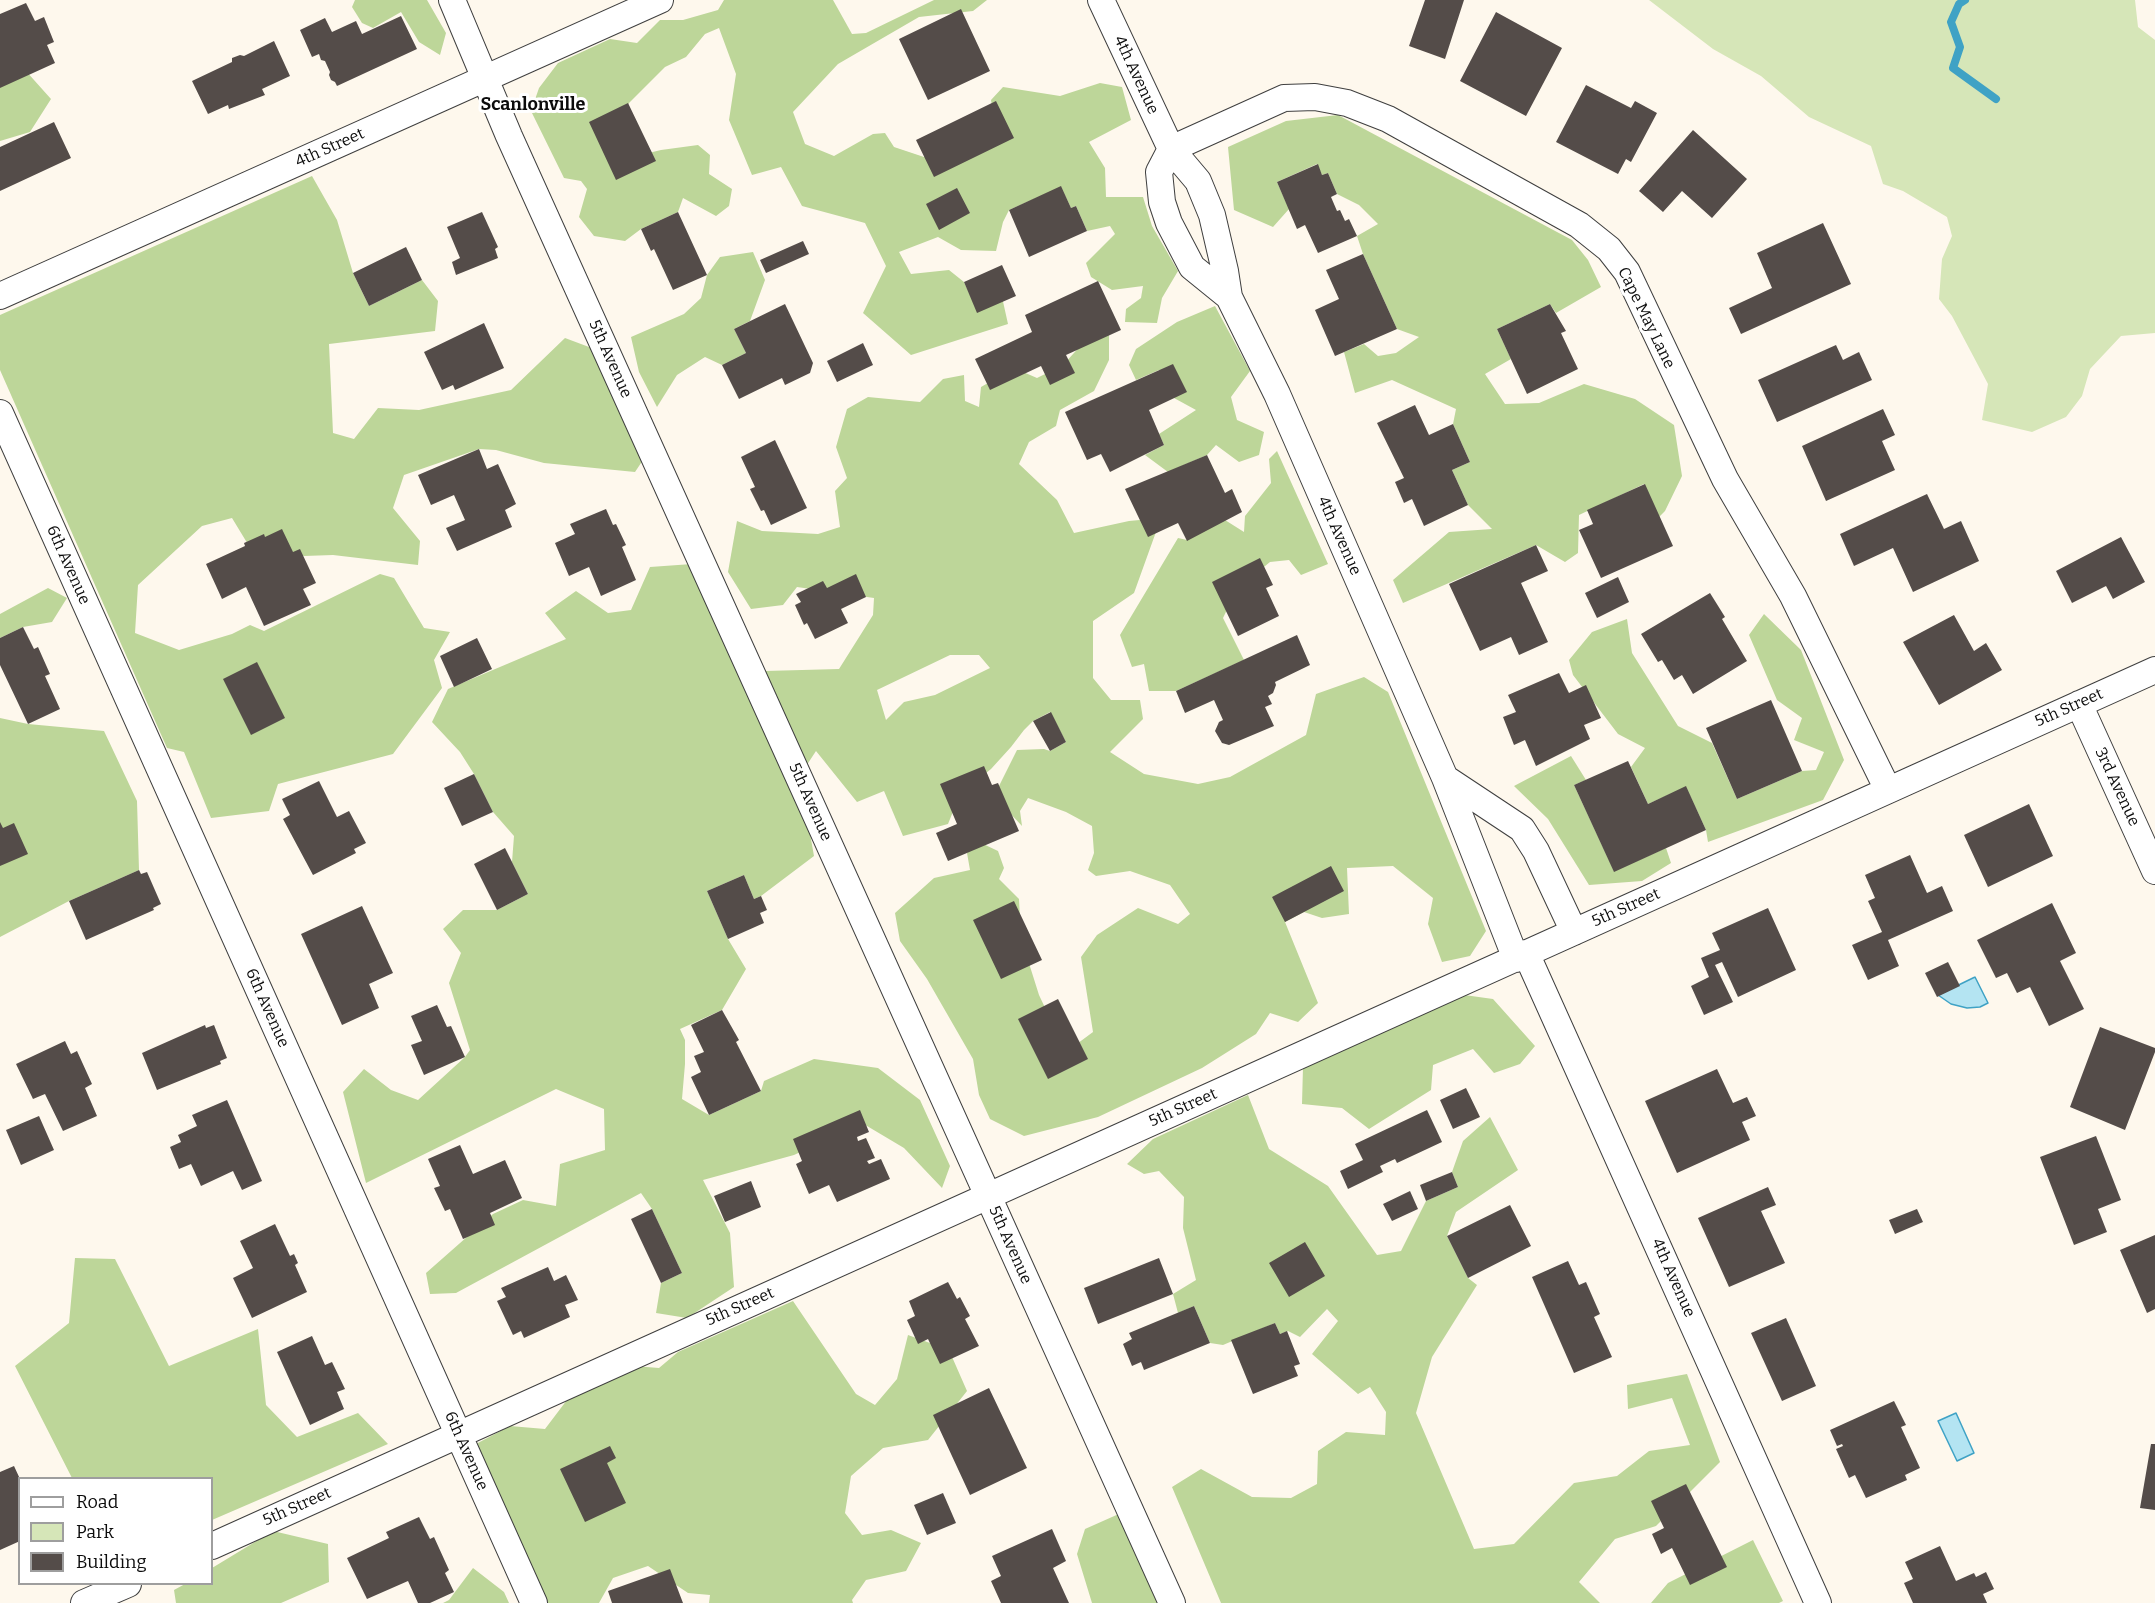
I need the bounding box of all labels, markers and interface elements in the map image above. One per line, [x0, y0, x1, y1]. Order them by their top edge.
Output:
street label: 4th Avenue [1109, 33, 1163, 117]
district label: Scanlonville [481, 94, 585, 116]
street label: 4th Street [293, 124, 367, 172]
street label: Cape May Lane [1613, 264, 1679, 372]
street label: 5th Avenue [584, 317, 636, 401]
street label: 4th Avenue [1313, 494, 1365, 578]
street label: 6th Avenue [42, 523, 94, 607]
street label: 5th Street [2032, 684, 2106, 732]
street label: 3rd Avenue [2090, 745, 2144, 829]
street label: 5th Avenue [784, 760, 836, 844]
street label: 5th Street [1589, 884, 1663, 932]
street label: 6th Avenue [241, 966, 293, 1050]
street label: 5th Street [1146, 1084, 1220, 1132]
street label: 5th Avenue [984, 1203, 1036, 1287]
street label: 4th Avenue [1647, 1236, 1699, 1320]
street label: 5th Street [703, 1283, 777, 1331]
street label: 6th Avenue [440, 1409, 492, 1493]
legend [18, 1477, 213, 1585]
street label: 5th Street [260, 1483, 334, 1531]
text: Road [76, 1491, 118, 1513]
text: Park [76, 1521, 114, 1543]
text: Building [76, 1551, 147, 1573]

